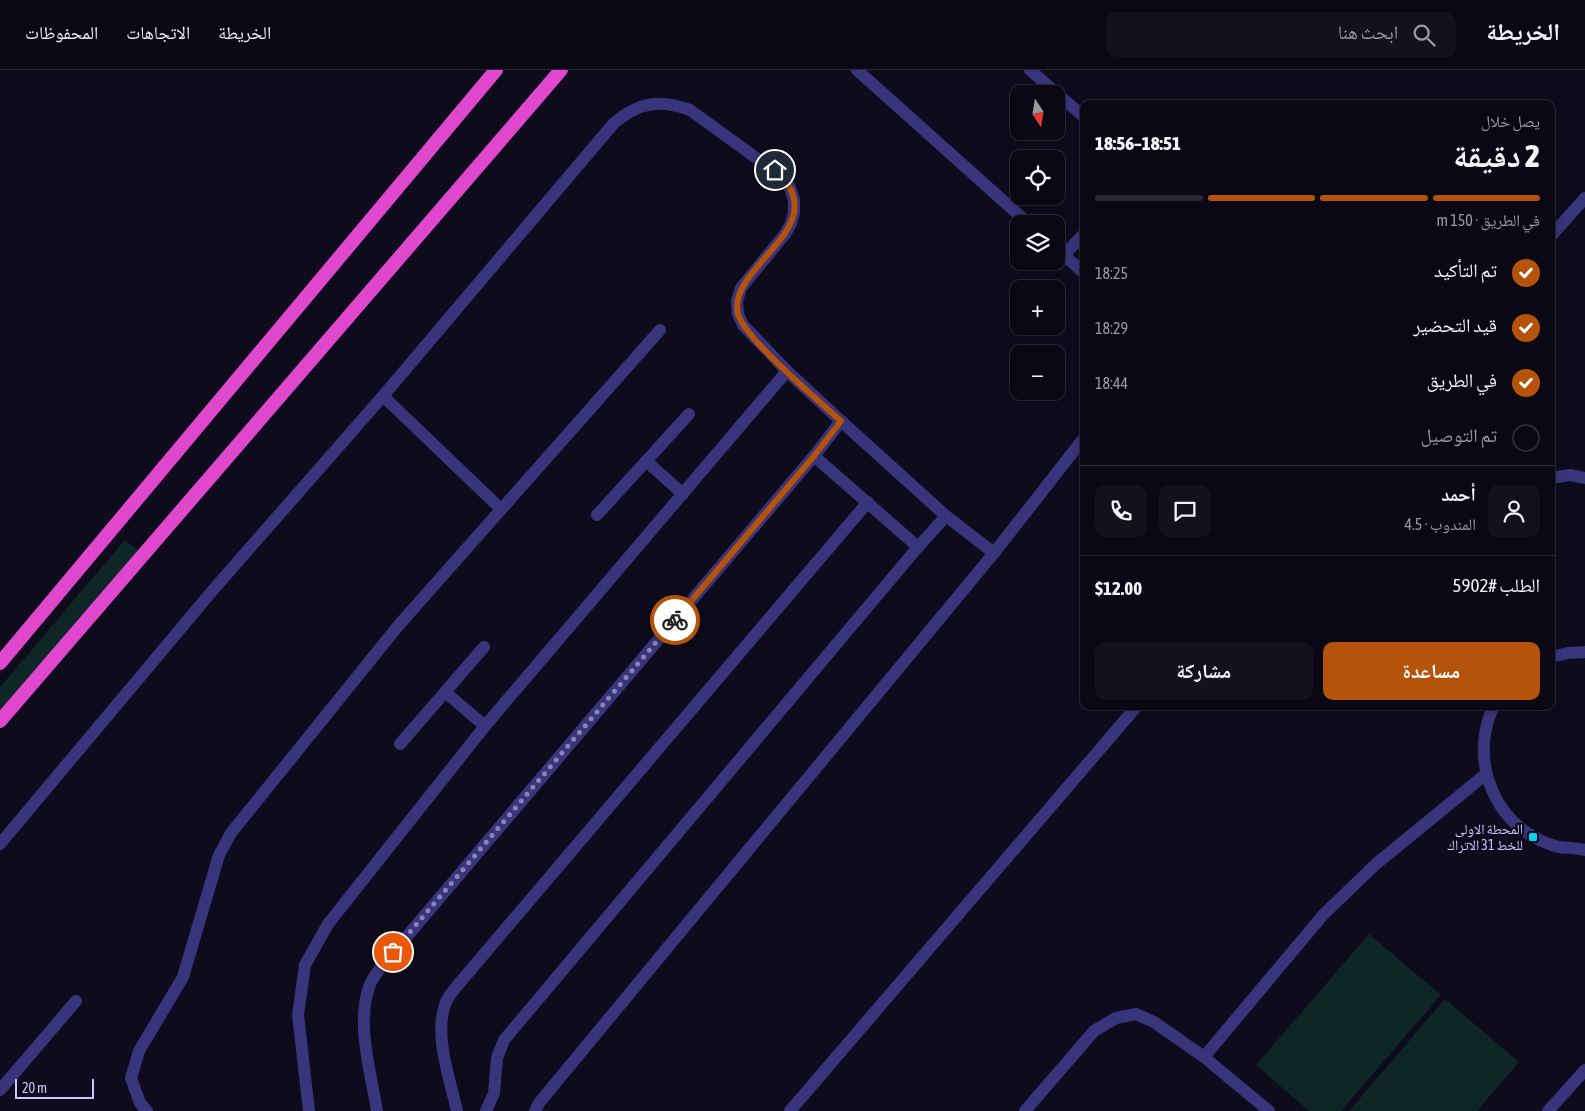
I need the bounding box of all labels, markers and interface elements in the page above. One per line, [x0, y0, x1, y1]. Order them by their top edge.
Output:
search box [1106, 12, 1456, 57]
text: الخريطة [1486, 18, 1560, 45]
text: ابحث هنا [1338, 21, 1398, 43]
icon: search [1410, 21, 1438, 49]
text: المحفوظات [25, 22, 98, 43]
text: الاتجاهات [126, 22, 190, 43]
text: الخريطة [218, 22, 271, 43]
north arrow [1010, 85, 1065, 140]
map controls [1010, 85, 1065, 400]
text: يصل خلال [1481, 112, 1540, 130]
text: 18:51–18:56 [1095, 132, 1181, 154]
text: 2 دقيقة [1453, 137, 1540, 174]
pin [754, 149, 796, 191]
button: locate [1010, 150, 1065, 205]
icon: home [761, 156, 789, 184]
text: في الطريق · 150 m [1437, 211, 1540, 229]
button: layers [1010, 215, 1065, 270]
text: تم التأكيد [1434, 259, 1497, 281]
icon: check [1512, 259, 1540, 287]
text: 18:25 [1095, 264, 1128, 282]
button: + [1010, 280, 1065, 335]
text: قيد التحضير [1413, 314, 1497, 336]
icon: check [1512, 314, 1540, 342]
text: 18:29 [1095, 319, 1128, 337]
button: − [1010, 345, 1065, 400]
text: في الطريق [1426, 369, 1497, 391]
icon: check [1512, 369, 1540, 397]
text: 18:44 [1095, 374, 1128, 392]
text: تم التوصيل [1421, 424, 1497, 446]
text: أحمد [1441, 483, 1476, 505]
button: phone [1095, 485, 1147, 537]
button: chat [1159, 485, 1211, 537]
button: person [1488, 485, 1540, 537]
text: المندوب · 4.5 [1404, 515, 1476, 533]
text: الطلب #5902 [1453, 574, 1540, 596]
text: $12.00 [1095, 577, 1142, 599]
courier [650, 595, 700, 645]
icon: bike [661, 606, 689, 634]
button: مشاركة [1095, 642, 1313, 700]
button: مساعدة [1323, 642, 1540, 700]
place label: المحطة الاولى للخط 31 الاتراك [1447, 821, 1523, 854]
marker: المحطة الاولى للخط 31 الاتراك [1527, 831, 1539, 843]
pin [372, 931, 414, 973]
icon: bag [379, 938, 407, 966]
scale bar [15, 1076, 94, 1099]
text: 20 m [22, 1080, 47, 1096]

